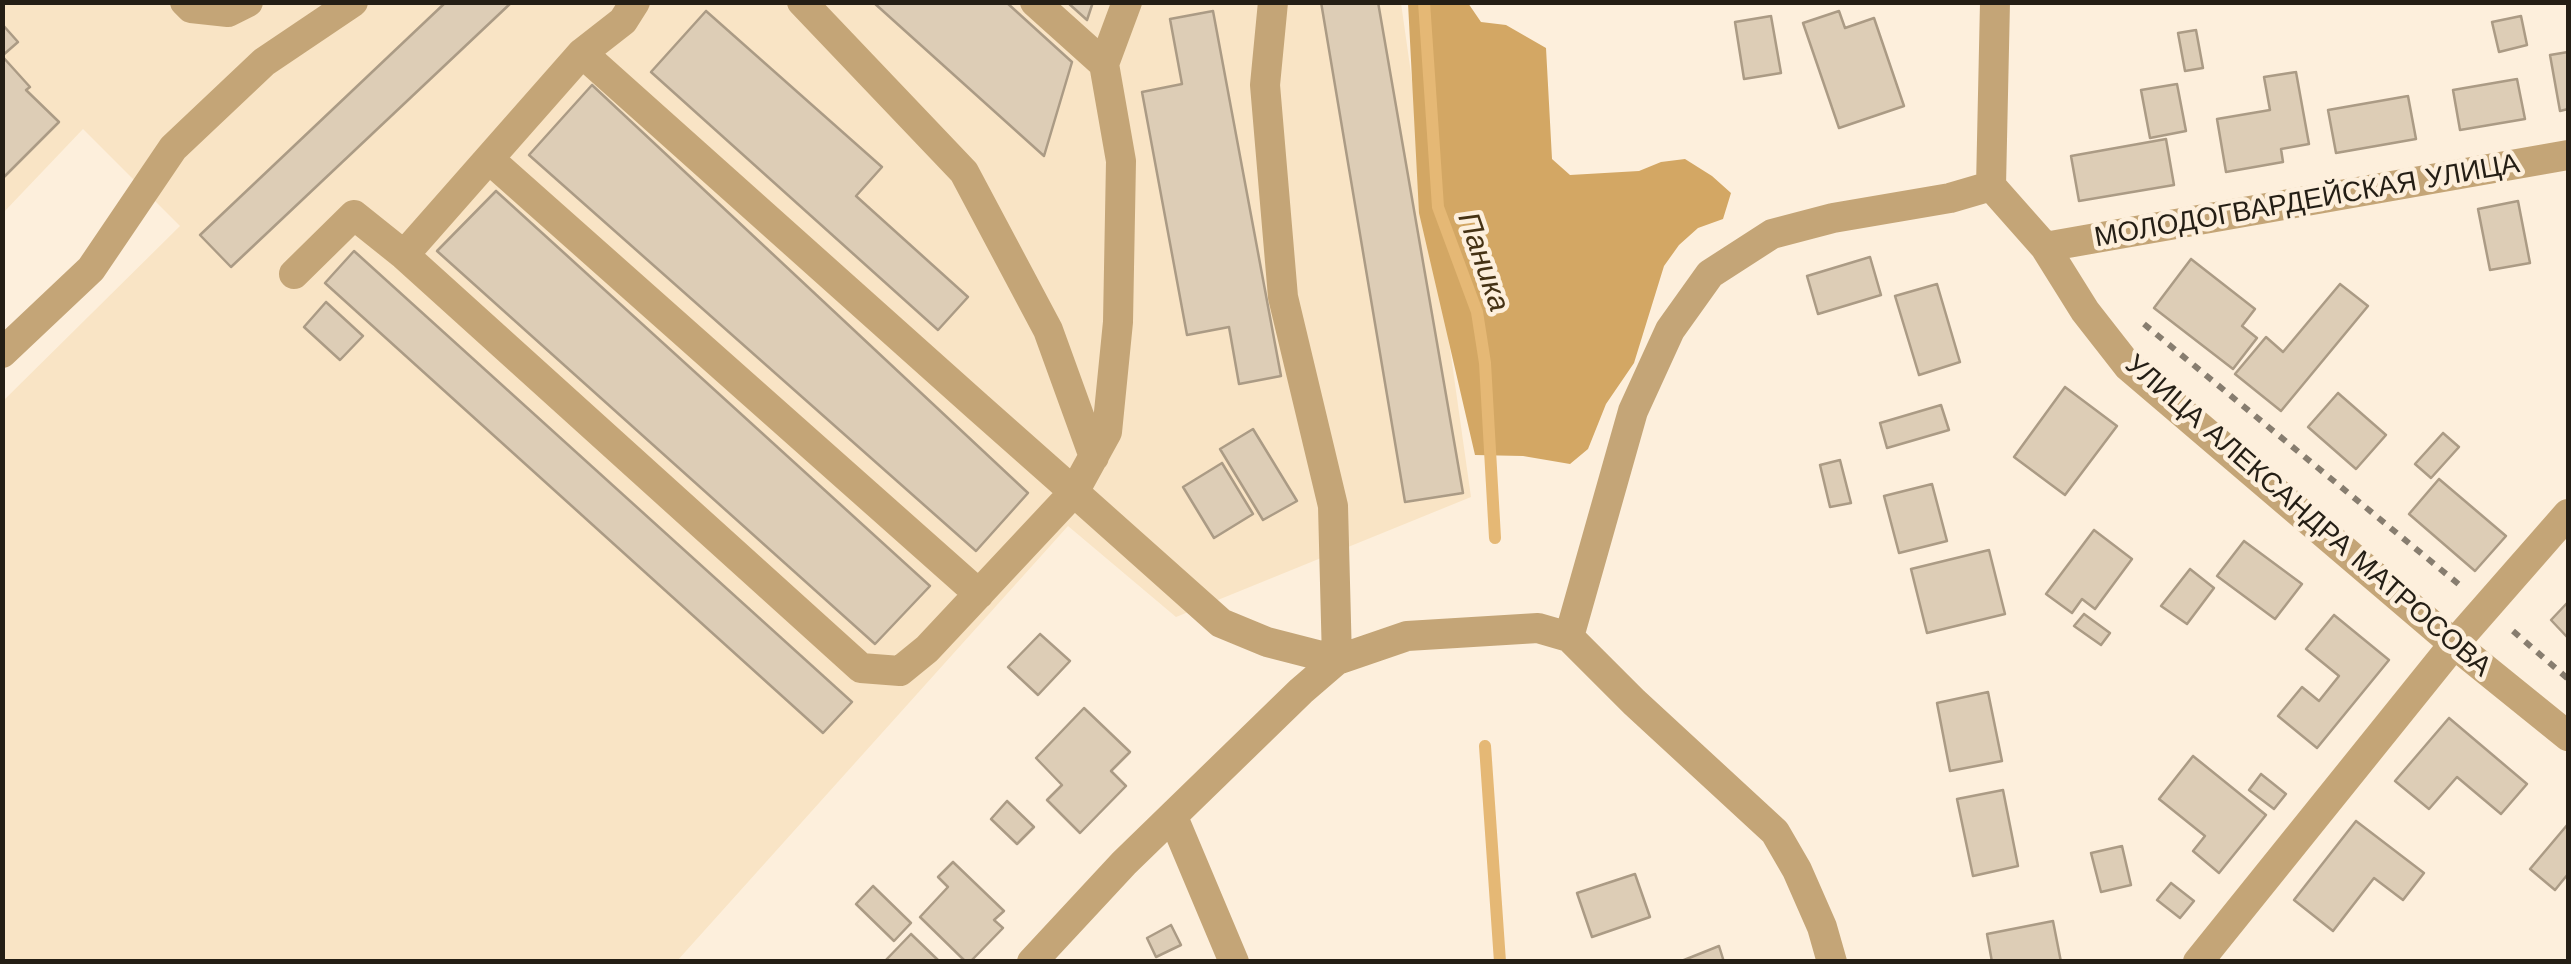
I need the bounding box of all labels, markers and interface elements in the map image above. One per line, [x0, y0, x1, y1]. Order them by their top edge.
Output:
street label: МОЛОДОГВАРДЕЙСКАЯ УЛИЦА [2092, 147, 2522, 255]
water label: Паника [1449, 208, 1517, 316]
street label: УЛИЦА АЛЕКСАНДРА МАТРОСОВА [2118, 348, 2498, 684]

